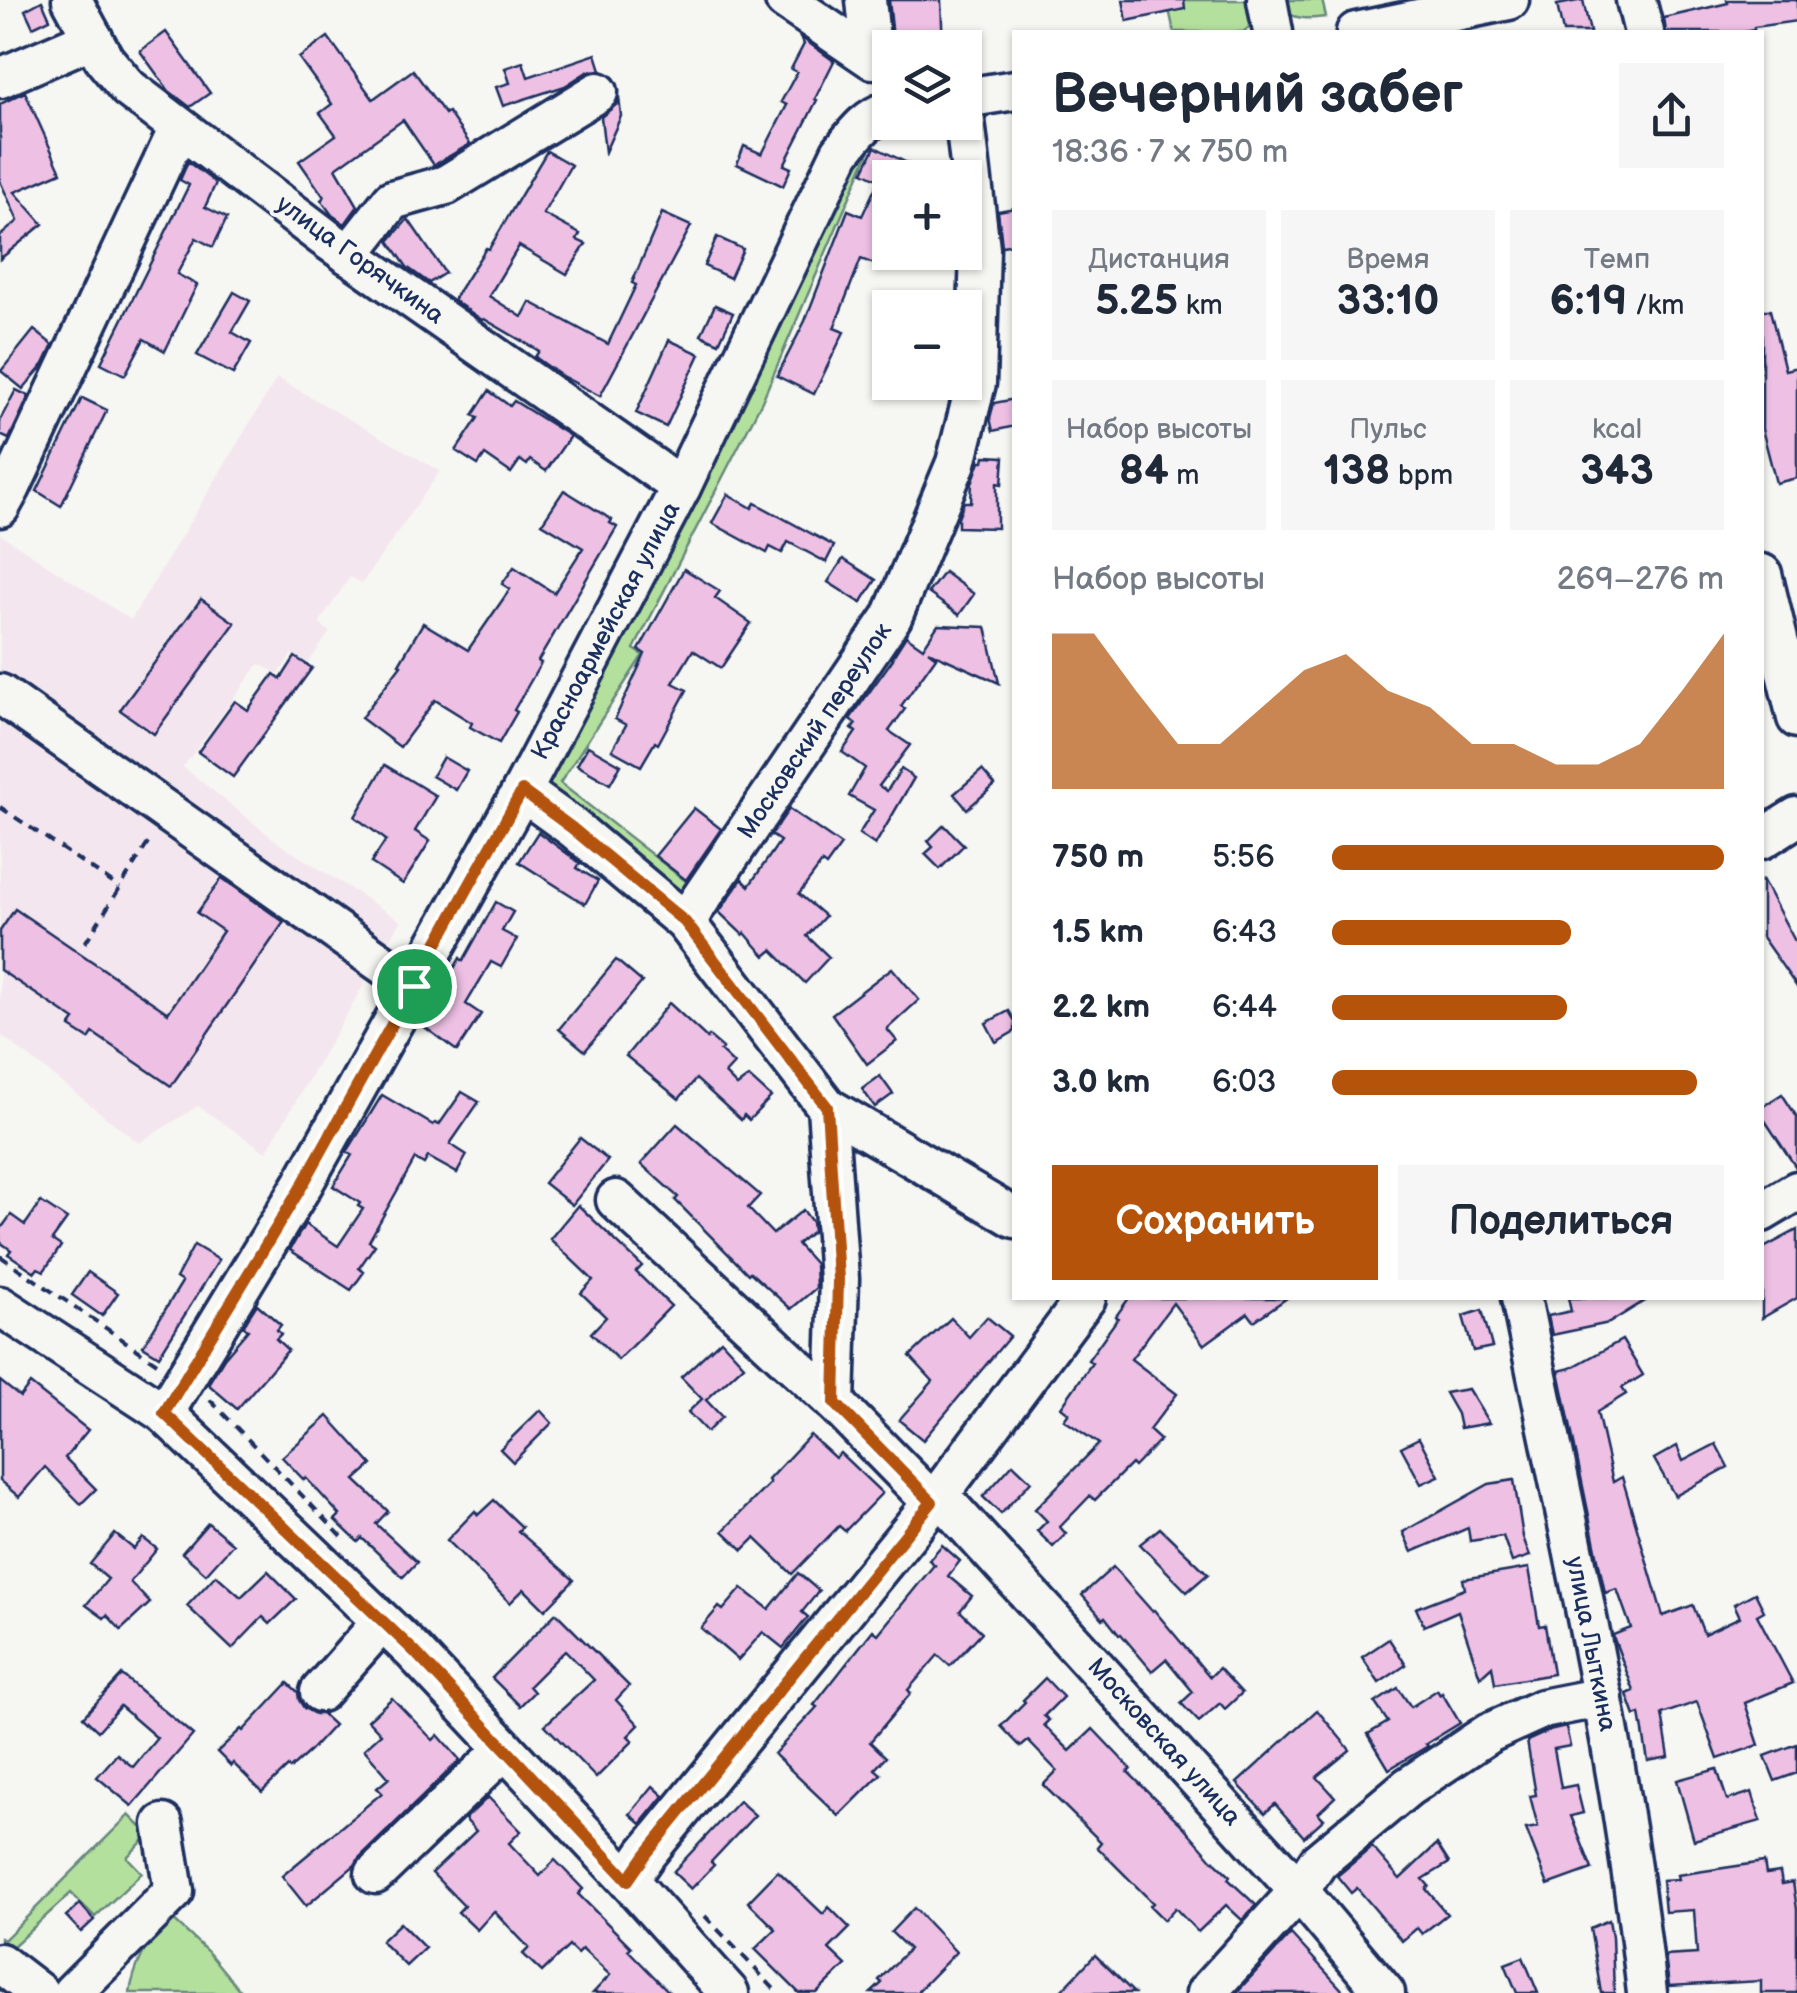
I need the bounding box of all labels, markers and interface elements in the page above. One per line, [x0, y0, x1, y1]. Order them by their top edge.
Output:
map controls [872, 30, 982, 400]
button: layers [872, 30, 982, 140]
text: Вечерний забег [1052, 62, 1463, 129]
button: share [1619, 63, 1724, 168]
text: 18:36 · 7 × 750 m [1052, 133, 1288, 172]
button: + [872, 160, 982, 270]
street label: улица Горячкина [270, 189, 450, 331]
text: Дистанция [1088, 243, 1230, 276]
text: Время [1346, 243, 1430, 276]
text: Темп [1584, 243, 1650, 276]
text: 5.25 [1095, 276, 1178, 327]
text: 33:10 [1337, 276, 1439, 327]
text: 6:19 [1550, 276, 1627, 327]
text: km [1178, 289, 1223, 322]
text: /km [1627, 289, 1684, 322]
button: − [872, 290, 982, 400]
text: Набор высоты [1066, 413, 1252, 446]
text: Пульс [1349, 413, 1427, 446]
text: kcal [1592, 413, 1642, 446]
text: 84 [1119, 446, 1169, 497]
text: 138 [1323, 446, 1390, 497]
text: 343 [1580, 446, 1654, 497]
text: m [1169, 459, 1199, 492]
text: bpm [1390, 459, 1453, 492]
street label: Красноармейская улица [525, 496, 687, 765]
text: Набор высоты [1052, 560, 1265, 599]
text: 269–276 m [1557, 560, 1724, 599]
street label: Московский переулок [731, 616, 899, 845]
text: 750 m [1052, 838, 1144, 877]
text: 5:56 [1212, 838, 1275, 877]
text: 1.5 km [1052, 913, 1144, 952]
text: 6:43 [1212, 913, 1277, 952]
pin [372, 944, 457, 1029]
icon: arrive [387, 959, 442, 1014]
text: 2.2 km [1052, 988, 1150, 1027]
text: 6:44 [1212, 988, 1277, 1027]
text: 3.0 km [1052, 1063, 1150, 1102]
text: 6:03 [1212, 1063, 1277, 1102]
button: Сохранить [1052, 1165, 1378, 1280]
button: Поделиться [1398, 1165, 1724, 1280]
street label: улица Лыткина [1559, 1554, 1623, 1734]
street label: Московская улица [1081, 1652, 1248, 1832]

